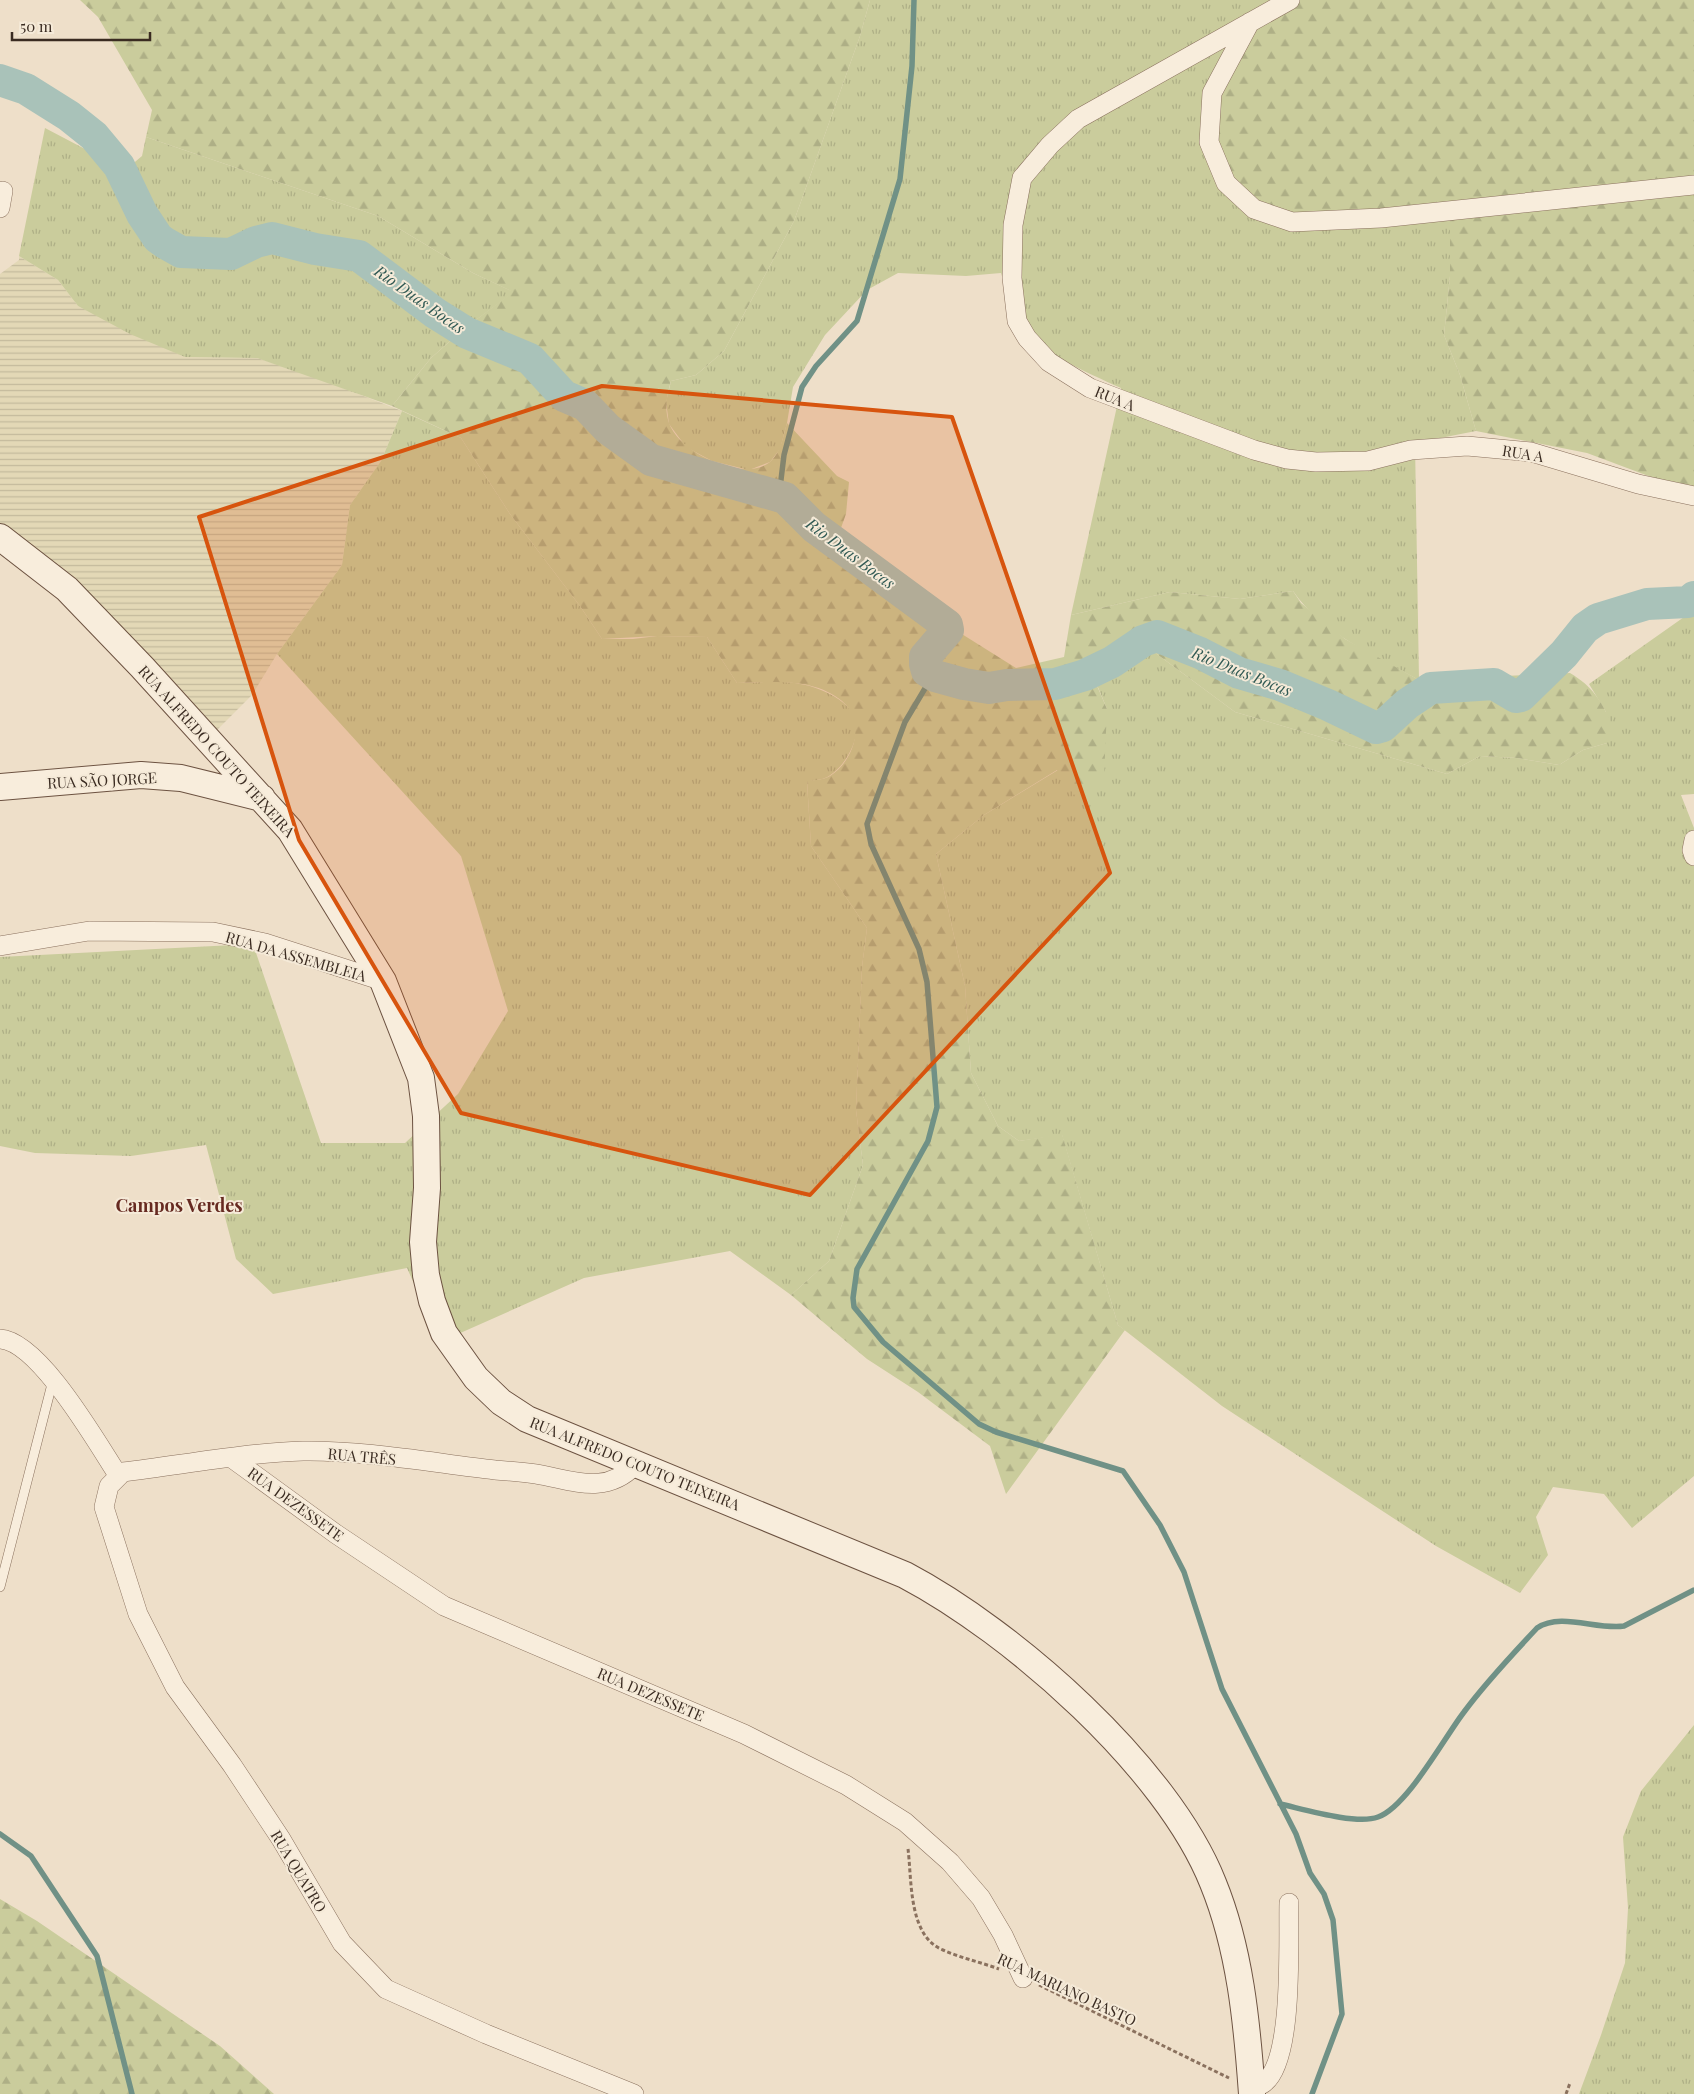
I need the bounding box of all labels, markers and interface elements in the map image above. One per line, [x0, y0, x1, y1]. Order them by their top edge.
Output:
scale bar [12, 10, 150, 42]
text: 50 m [20, 16, 53, 36]
water label: Rio Duas Bocas [370, 259, 469, 338]
street label: RUA A [1092, 381, 1139, 415]
street label: RUA A [1501, 440, 1546, 466]
water label: Rio Duas Bocas [802, 512, 900, 593]
water label: Rio Duas Bocas [1188, 641, 1295, 701]
street label: RUA ALFREDO COUTO TEIXEIRA [134, 661, 300, 842]
street label: RUA SÃO JORGE [47, 767, 157, 793]
street label: RUA DA ASSEMBLEIA [223, 926, 369, 986]
district label: Campos Verdes [115, 1193, 243, 1217]
street label: RUA ALFREDO COUTO TEIXEIRA [527, 1412, 744, 1515]
street label: RUA TRÊS [327, 1443, 397, 1469]
street label: RUA DEZESSETE [244, 1462, 348, 1546]
street label: RUA DEZESSETE [594, 1662, 708, 1726]
street label: RUA QUATRO [267, 1826, 331, 1916]
street label: RUA MARIANO BASTO [994, 1948, 1140, 2030]

